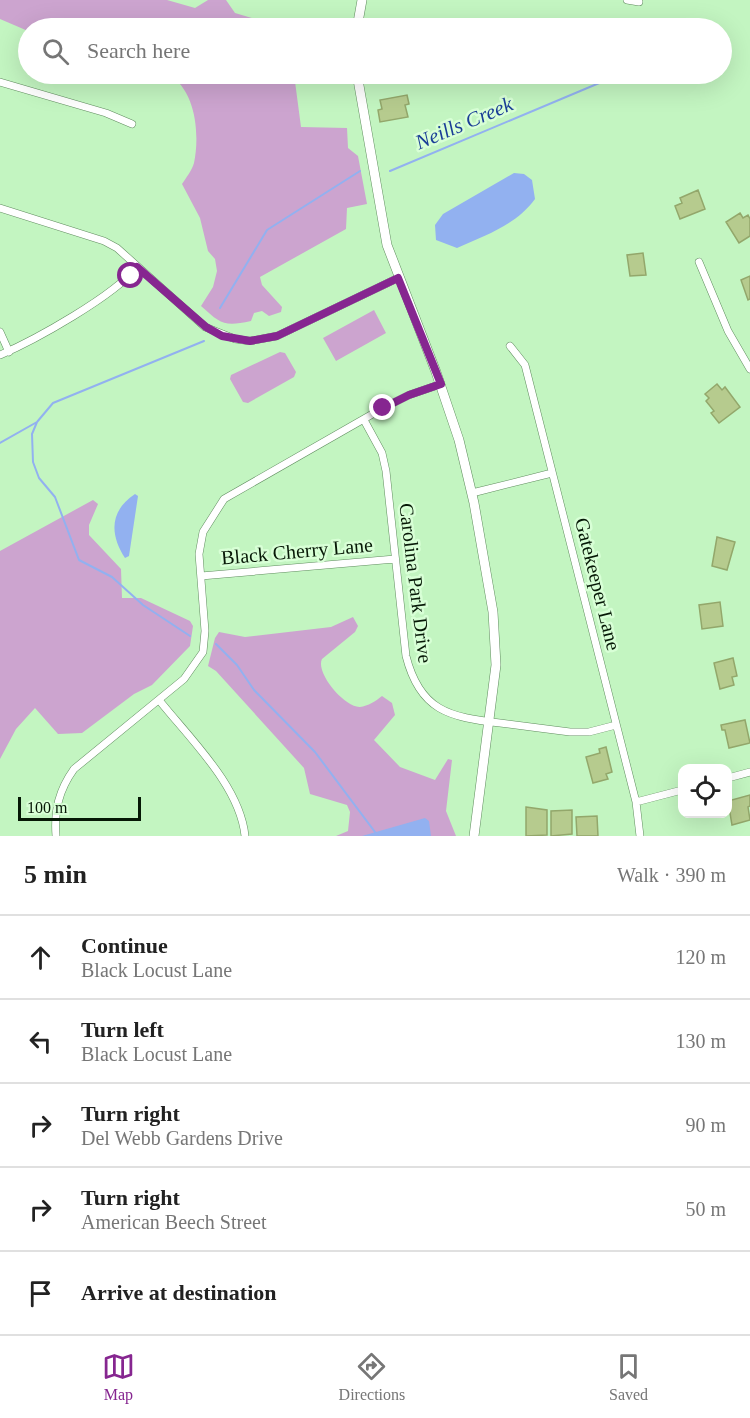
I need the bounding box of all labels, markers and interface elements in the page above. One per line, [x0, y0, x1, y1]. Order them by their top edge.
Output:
search box [18, 18, 732, 84]
icon: search [39, 35, 72, 68]
text: Search here [87, 38, 190, 63]
water label: Neills Creek [411, 91, 517, 155]
route start [117, 262, 143, 288]
route end [369, 394, 395, 420]
street label: Carolina Park Drive [395, 502, 437, 664]
street label: Gatekeeper Lane [570, 515, 625, 653]
street label: Black Cherry Lane [220, 533, 374, 570]
map controls [678, 764, 732, 818]
button: locate [678, 764, 732, 818]
scale bar [18, 794, 141, 822]
text: 100 m [27, 799, 67, 816]
text: 5 min [24, 860, 87, 889]
text: Walk · 390 m [617, 864, 726, 886]
text: Continue [81, 933, 168, 958]
icon: ahead [24, 941, 57, 974]
text: 120 m [675, 946, 726, 968]
text: Black Locust Lane [81, 959, 232, 981]
text: Turn left [81, 1017, 164, 1042]
icon: left [24, 1025, 57, 1058]
text: 130 m [675, 1030, 726, 1052]
text: Black Locust Lane [81, 1043, 232, 1065]
text: Turn right [81, 1101, 180, 1126]
icon: right [24, 1109, 57, 1142]
text: 90 m [685, 1114, 726, 1136]
text: Del Webb Gardens Drive [81, 1127, 283, 1149]
text: Turn right [81, 1185, 180, 1210]
icon: right [24, 1193, 57, 1226]
text: 50 m [685, 1198, 726, 1220]
text: American Beech Street [81, 1211, 266, 1233]
icon: arrive [24, 1277, 57, 1310]
text: Arrive at destination [81, 1280, 277, 1305]
tab: Map [102, 1350, 135, 1404]
tab: Directions [339, 1350, 405, 1404]
tab: Saved [609, 1350, 648, 1404]

